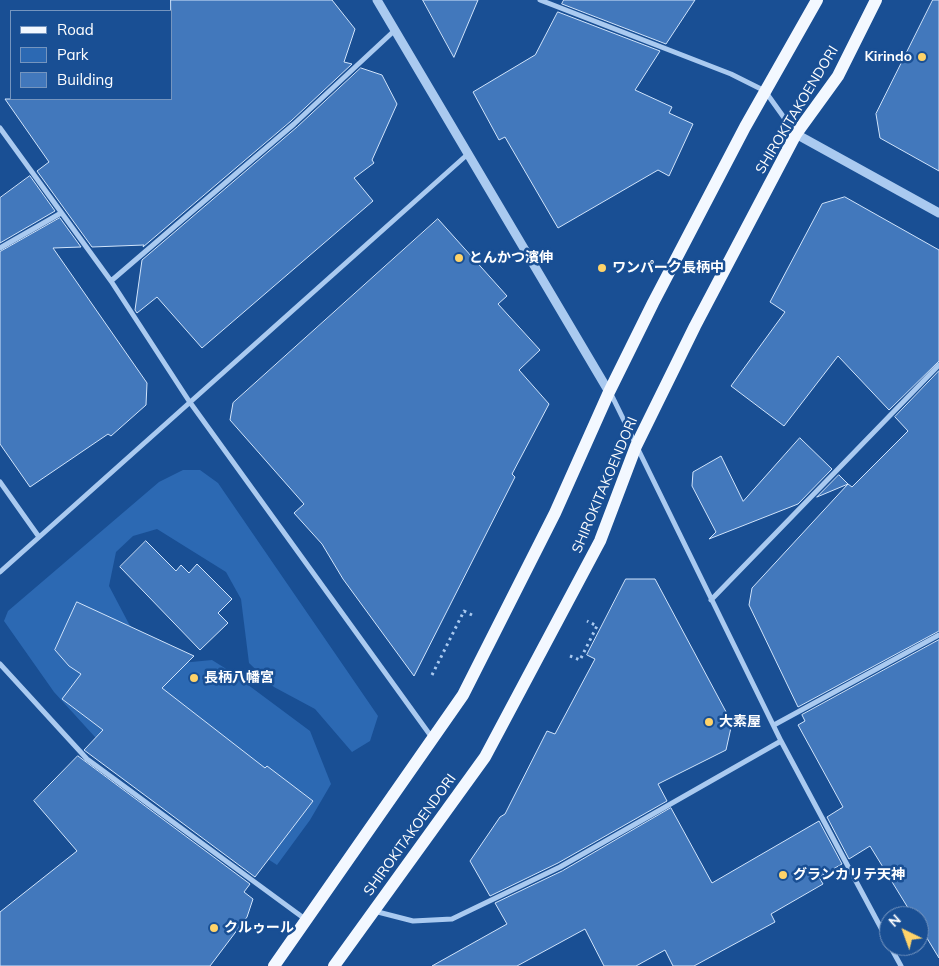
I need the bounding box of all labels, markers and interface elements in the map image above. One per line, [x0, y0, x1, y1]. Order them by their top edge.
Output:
legend [10, 10, 172, 100]
text: Road [57, 20, 94, 39]
street label: SHIROKITAKOENDORI [752, 43, 842, 177]
text: Park [57, 45, 89, 64]
place label: Kirindo [864, 49, 912, 65]
marker: Kirindo [916, 51, 928, 63]
text: Building [57, 70, 113, 89]
place label: とんかつ濱伸 [469, 250, 553, 266]
marker: とんかつ濱伸 [453, 252, 465, 264]
place label: ワンパーク長柄中 [612, 260, 724, 276]
marker: ワンパーク長柄中 [596, 262, 608, 274]
street label: SHIROKITAKOENDORI [569, 414, 641, 556]
place label: 長柄八幡宮 [204, 670, 274, 686]
marker: 長柄八幡宮 [188, 672, 200, 684]
place label: 大素屋 [719, 714, 761, 730]
marker: 大素屋 [703, 716, 715, 728]
street label: SHIROKITAKOENDORI [360, 771, 460, 899]
place label: グランカリテ天神 [793, 867, 905, 883]
marker: グランカリテ天神 [777, 869, 789, 881]
north arrow [879, 906, 929, 956]
text: N [885, 910, 905, 931]
place label: クルゥール [224, 920, 294, 936]
marker: クルゥール [208, 922, 220, 934]

